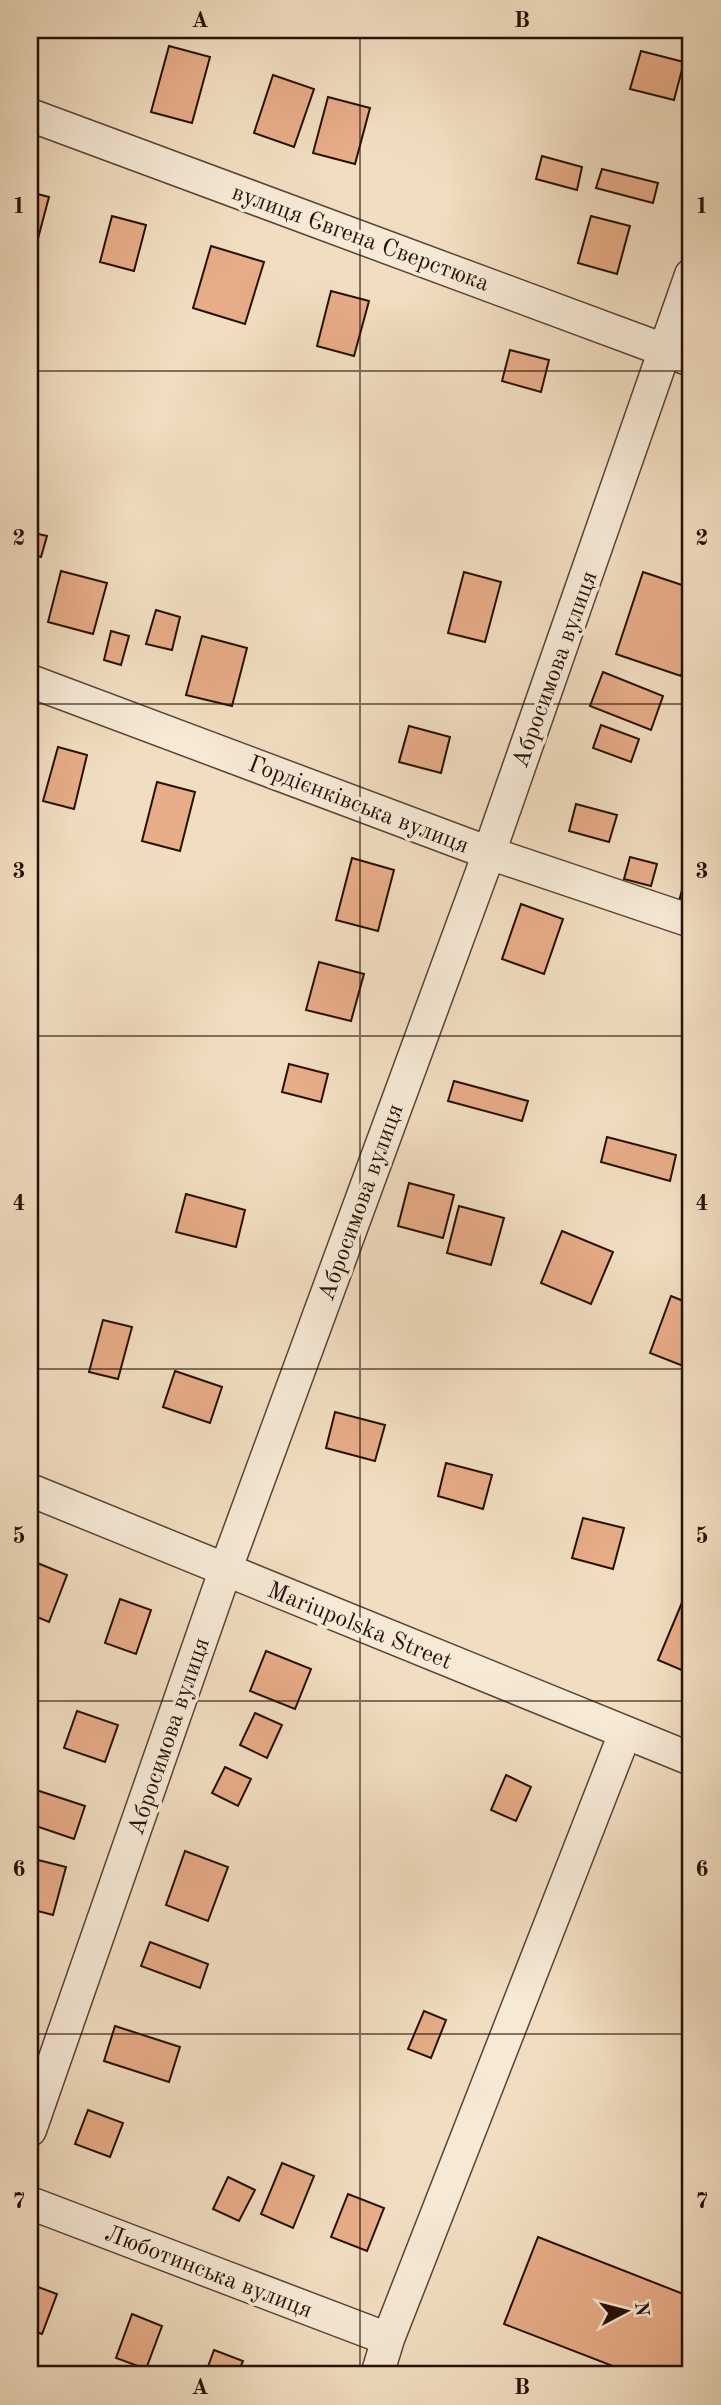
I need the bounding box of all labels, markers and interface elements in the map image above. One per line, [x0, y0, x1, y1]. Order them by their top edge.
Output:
text: A [191, 9, 209, 32]
text: B [514, 9, 530, 32]
street label: вулиця Євгена Сверстюка [228, 181, 492, 297]
text: 1 [12, 195, 26, 218]
text: 1 [695, 195, 709, 218]
text: 2 [12, 527, 26, 550]
text: 2 [695, 527, 709, 550]
street label: Абросимова вулиця [509, 568, 603, 771]
street label: Гордієнківська вулиця [245, 753, 472, 859]
text: 3 [12, 860, 26, 883]
text: 3 [695, 860, 709, 883]
street label: Абросимова вулиця [315, 1101, 409, 1304]
text: 4 [12, 1192, 26, 1215]
text: 4 [695, 1192, 709, 1215]
text: 5 [12, 1525, 26, 1548]
text: 5 [695, 1525, 709, 1548]
street label: Mariupolska Street [263, 1579, 455, 1675]
street label: Абросимова вулиця [125, 1635, 215, 1839]
text: 6 [12, 1858, 26, 1881]
text: 6 [695, 1858, 709, 1881]
text: 7 [12, 2190, 26, 2213]
text: 7 [695, 2190, 709, 2213]
street label: Люботинська вулиця [101, 2222, 315, 2324]
north arrow [592, 2276, 662, 2346]
text: N [630, 2301, 651, 2318]
text: A [191, 2376, 209, 2399]
text: B [514, 2376, 530, 2399]

